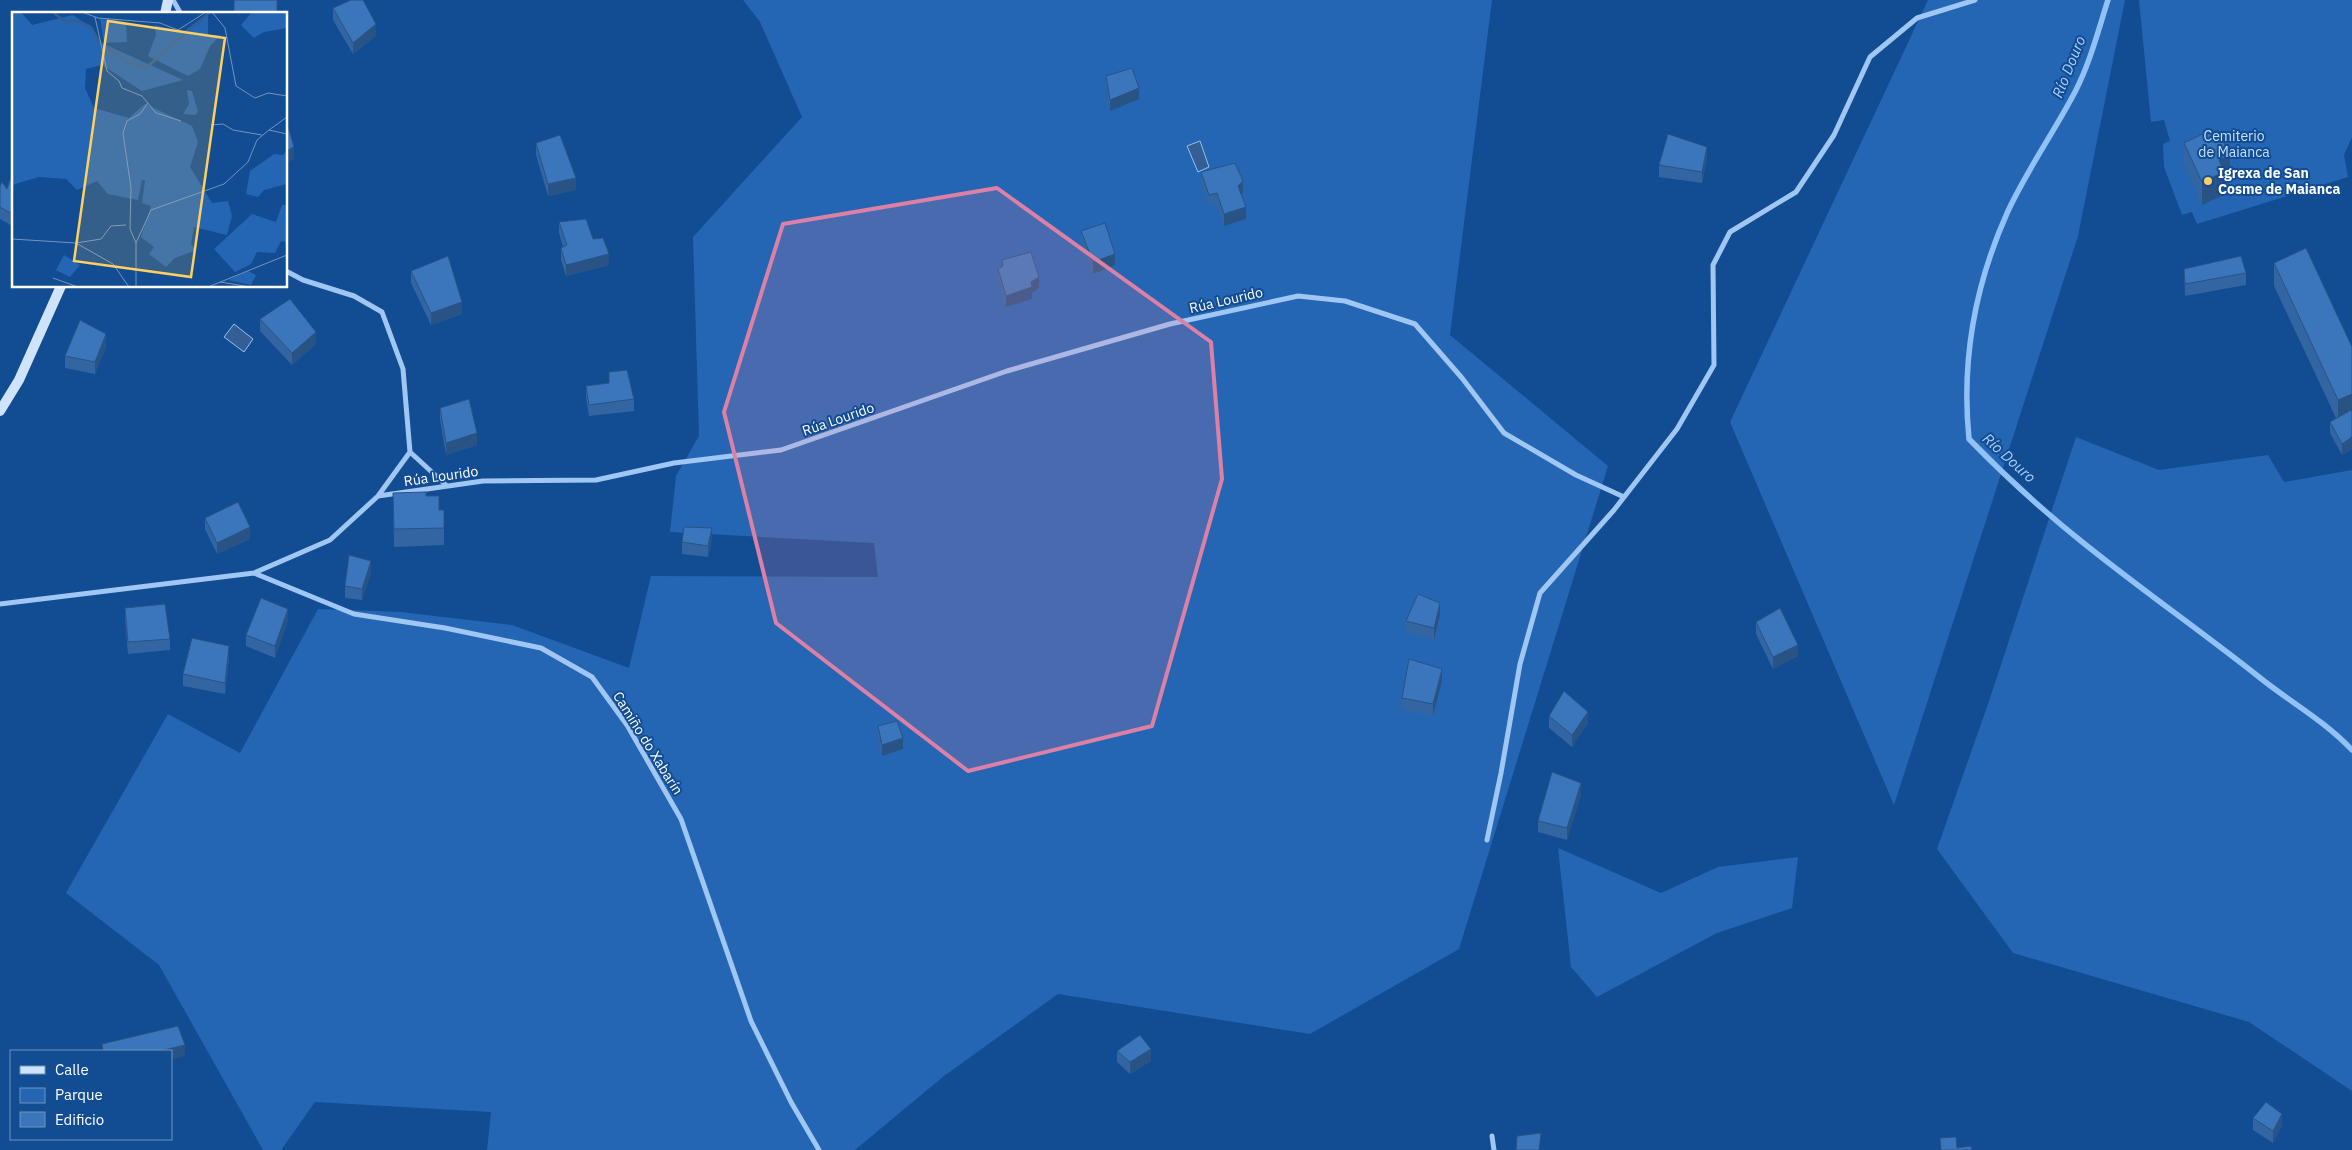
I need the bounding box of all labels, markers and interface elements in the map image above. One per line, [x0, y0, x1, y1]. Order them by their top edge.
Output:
inset map [12, 12, 288, 288]
water label: Río Douro [2048, 33, 2090, 101]
park label: Cemiterio de Maianca [2198, 127, 2270, 161]
place label: Igrexa de San Cosme de Maianca [2218, 164, 2340, 198]
marker: Igrexa de San Cosme de Maianca [2202, 175, 2214, 187]
street label: Rúa Lourido [1187, 283, 1265, 317]
street label: Rúa Lourido [800, 398, 877, 440]
water label: Río Douro [1979, 429, 2040, 487]
street label: Rúa Lourido [403, 462, 480, 490]
street label: Camiño do Xabarín [609, 688, 687, 798]
legend [10, 1050, 172, 1140]
text: Calle [55, 1060, 89, 1079]
text: Parque [55, 1085, 103, 1104]
text: Edificio [55, 1110, 104, 1129]

